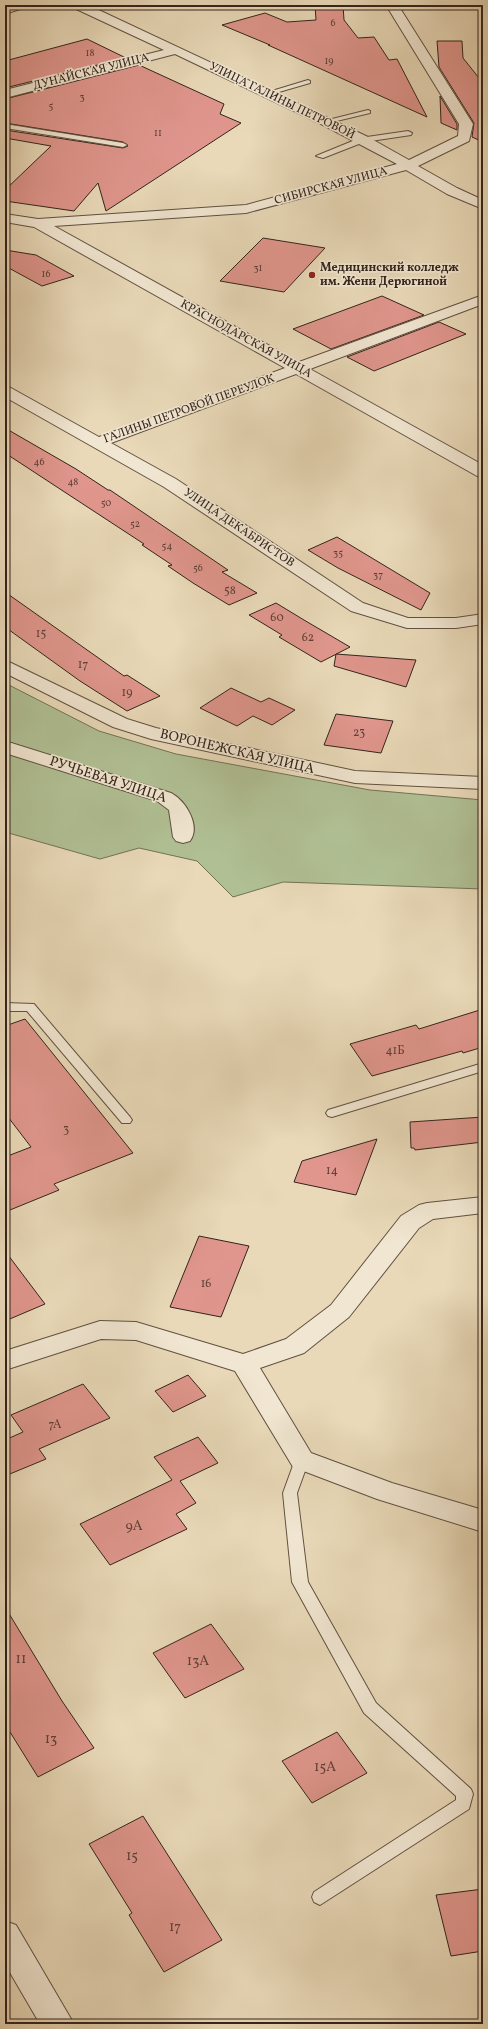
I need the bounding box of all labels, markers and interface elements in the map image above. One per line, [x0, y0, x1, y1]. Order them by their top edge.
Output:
house number: 6 [330, 16, 336, 30]
house number: 18 [86, 46, 94, 60]
street label: ДУНАЙСКАЯ УЛИЦА [31, 49, 151, 94]
house number: 19 [324, 54, 334, 68]
street label: УЛИЦА ГАЛИНЫ ПЕТРОВОЙ [206, 58, 358, 143]
house number: 3 [79, 90, 85, 104]
house number: 5 [49, 99, 54, 113]
house number: 11 [154, 126, 162, 140]
street label: СИБИРСКАЯ УЛИЦА [273, 163, 390, 209]
place label: Медицинский колледж им. Жени Дерюгиной [320, 260, 459, 290]
house number: 31 [253, 261, 263, 275]
house number: 16 [42, 267, 50, 281]
marker: Медицинский колледж им. Жени Дерюгиной [307, 270, 317, 280]
street label: КРАСНОДАРСКАЯ УЛИЦА [177, 296, 315, 382]
street label: ГАЛИНЫ ПЕТРОВОЙ ПЕРЕУЛОК [101, 370, 277, 447]
house number: 46 [34, 455, 44, 469]
house number: 48 [68, 475, 78, 489]
street label: УЛИЦА ДЕКАБРИСТОВ [180, 485, 298, 571]
house number: 50 [101, 496, 111, 510]
house number: 52 [130, 517, 140, 531]
house number: 54 [162, 539, 172, 553]
house number: 35 [333, 546, 343, 560]
house number: 56 [193, 561, 203, 575]
house number: 37 [373, 568, 383, 582]
house number: 58 [224, 583, 236, 599]
house number: 60 [270, 610, 284, 626]
house number: 15 [36, 626, 46, 642]
house number: 62 [302, 630, 314, 646]
house number: 17 [78, 657, 88, 673]
house number: 19 [122, 685, 132, 701]
street label: ВОРОНЕЖСКАЯ УЛИЦА [158, 725, 316, 779]
house number: 23 [353, 725, 365, 741]
street label: РУЧЬЕВАЯ УЛИЦА [47, 752, 169, 808]
house number: 41Б [385, 1043, 405, 1059]
house number: 3 [63, 1122, 69, 1138]
house number: 14 [326, 1163, 338, 1179]
house number: 16 [201, 1276, 211, 1292]
house number: 7А [48, 1417, 62, 1433]
house number: 9А [125, 1517, 143, 1536]
house number: 11 [16, 1650, 26, 1669]
house number: 13А [187, 1652, 209, 1671]
house number: 13 [45, 1730, 57, 1749]
house number: 15А [314, 1758, 336, 1777]
house number: 15 [126, 1847, 138, 1866]
house number: 17 [169, 1918, 181, 1937]

